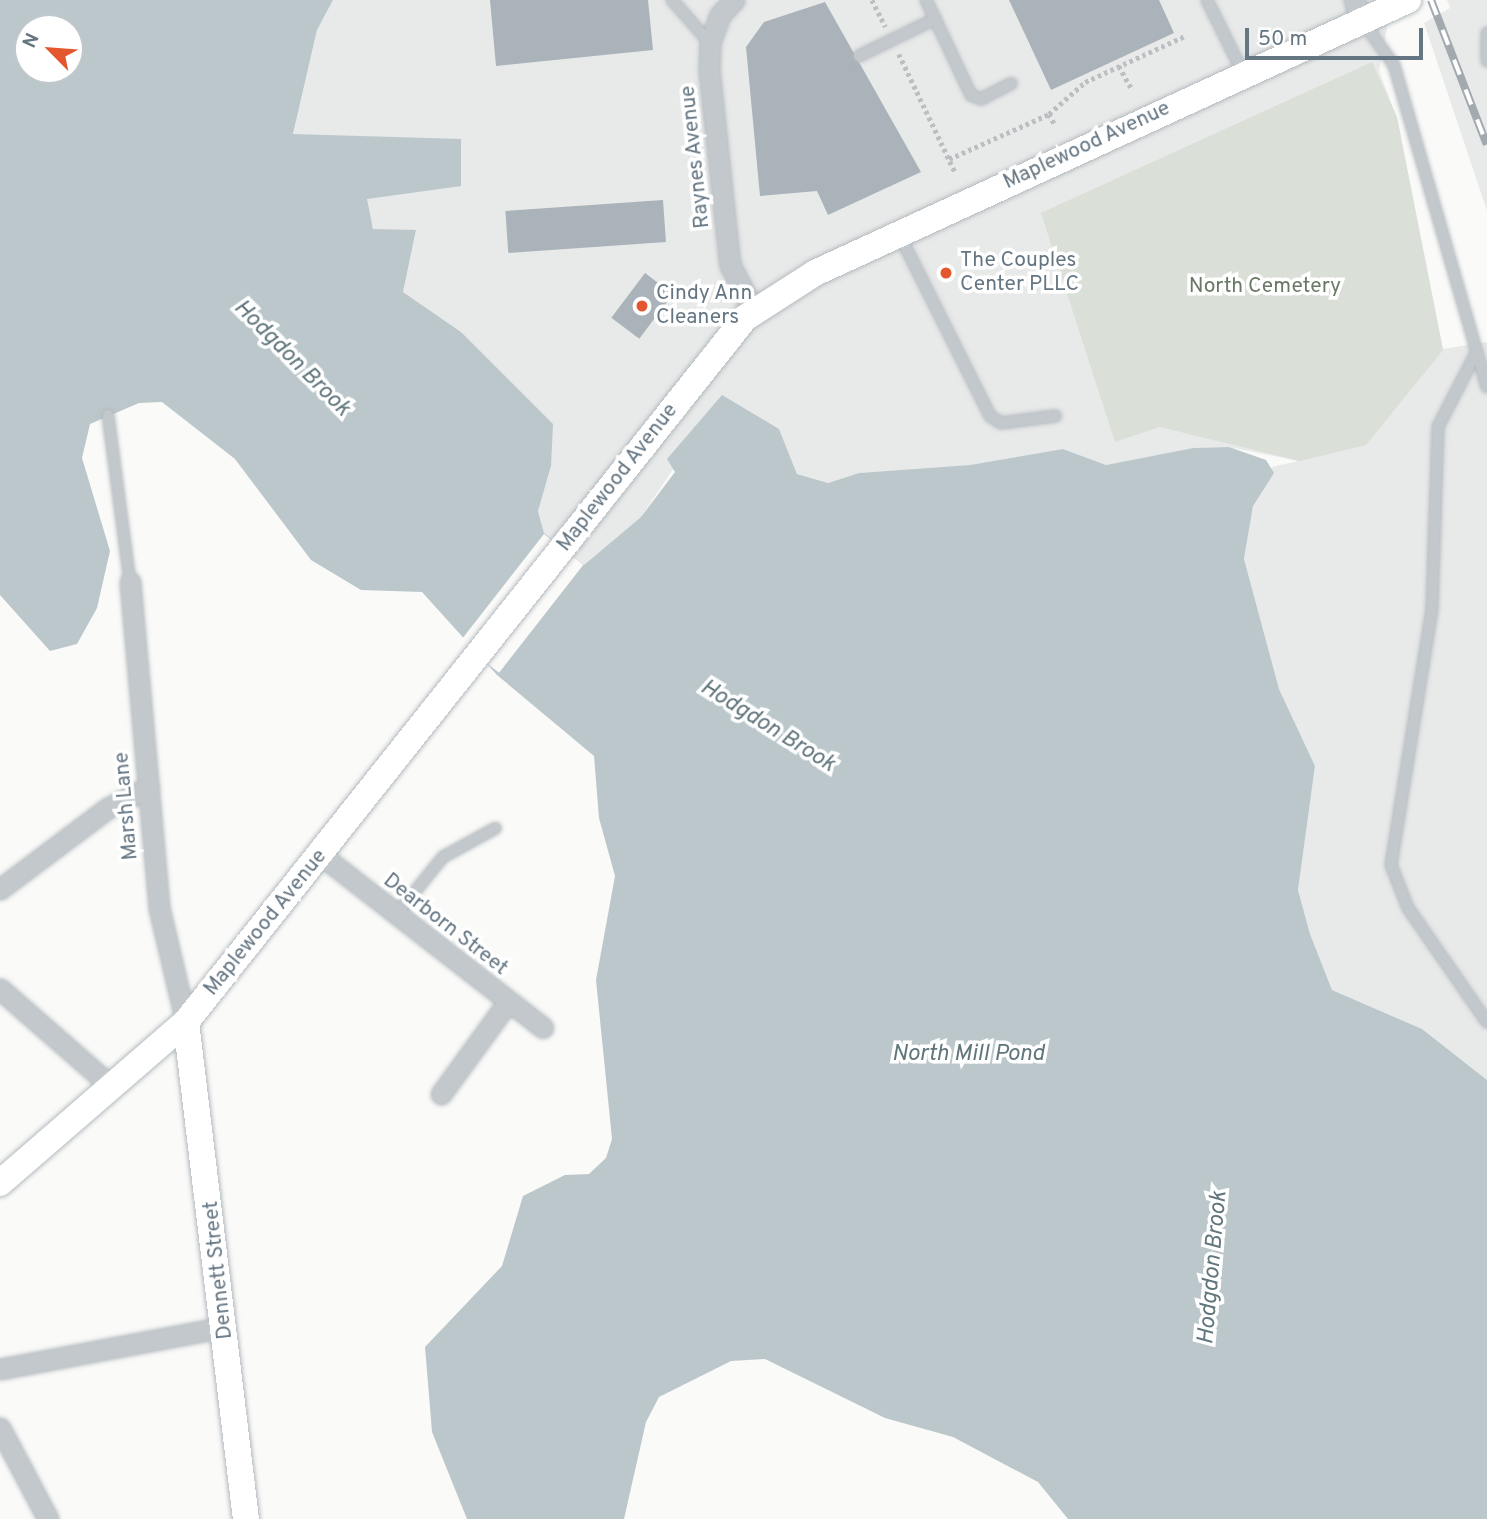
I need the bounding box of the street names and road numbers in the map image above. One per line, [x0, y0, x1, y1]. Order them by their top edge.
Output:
street label: Raynes Avenue [676, 84, 716, 230]
street label: Maplewood Avenue [999, 96, 1175, 196]
street label: Maplewood Avenue [552, 399, 684, 557]
street label: Marsh Lane [110, 751, 144, 861]
street label: Maplewood Avenue [199, 844, 333, 1002]
street label: Dearborn Street [378, 869, 512, 981]
street label: Dennett Street [199, 1199, 239, 1341]

